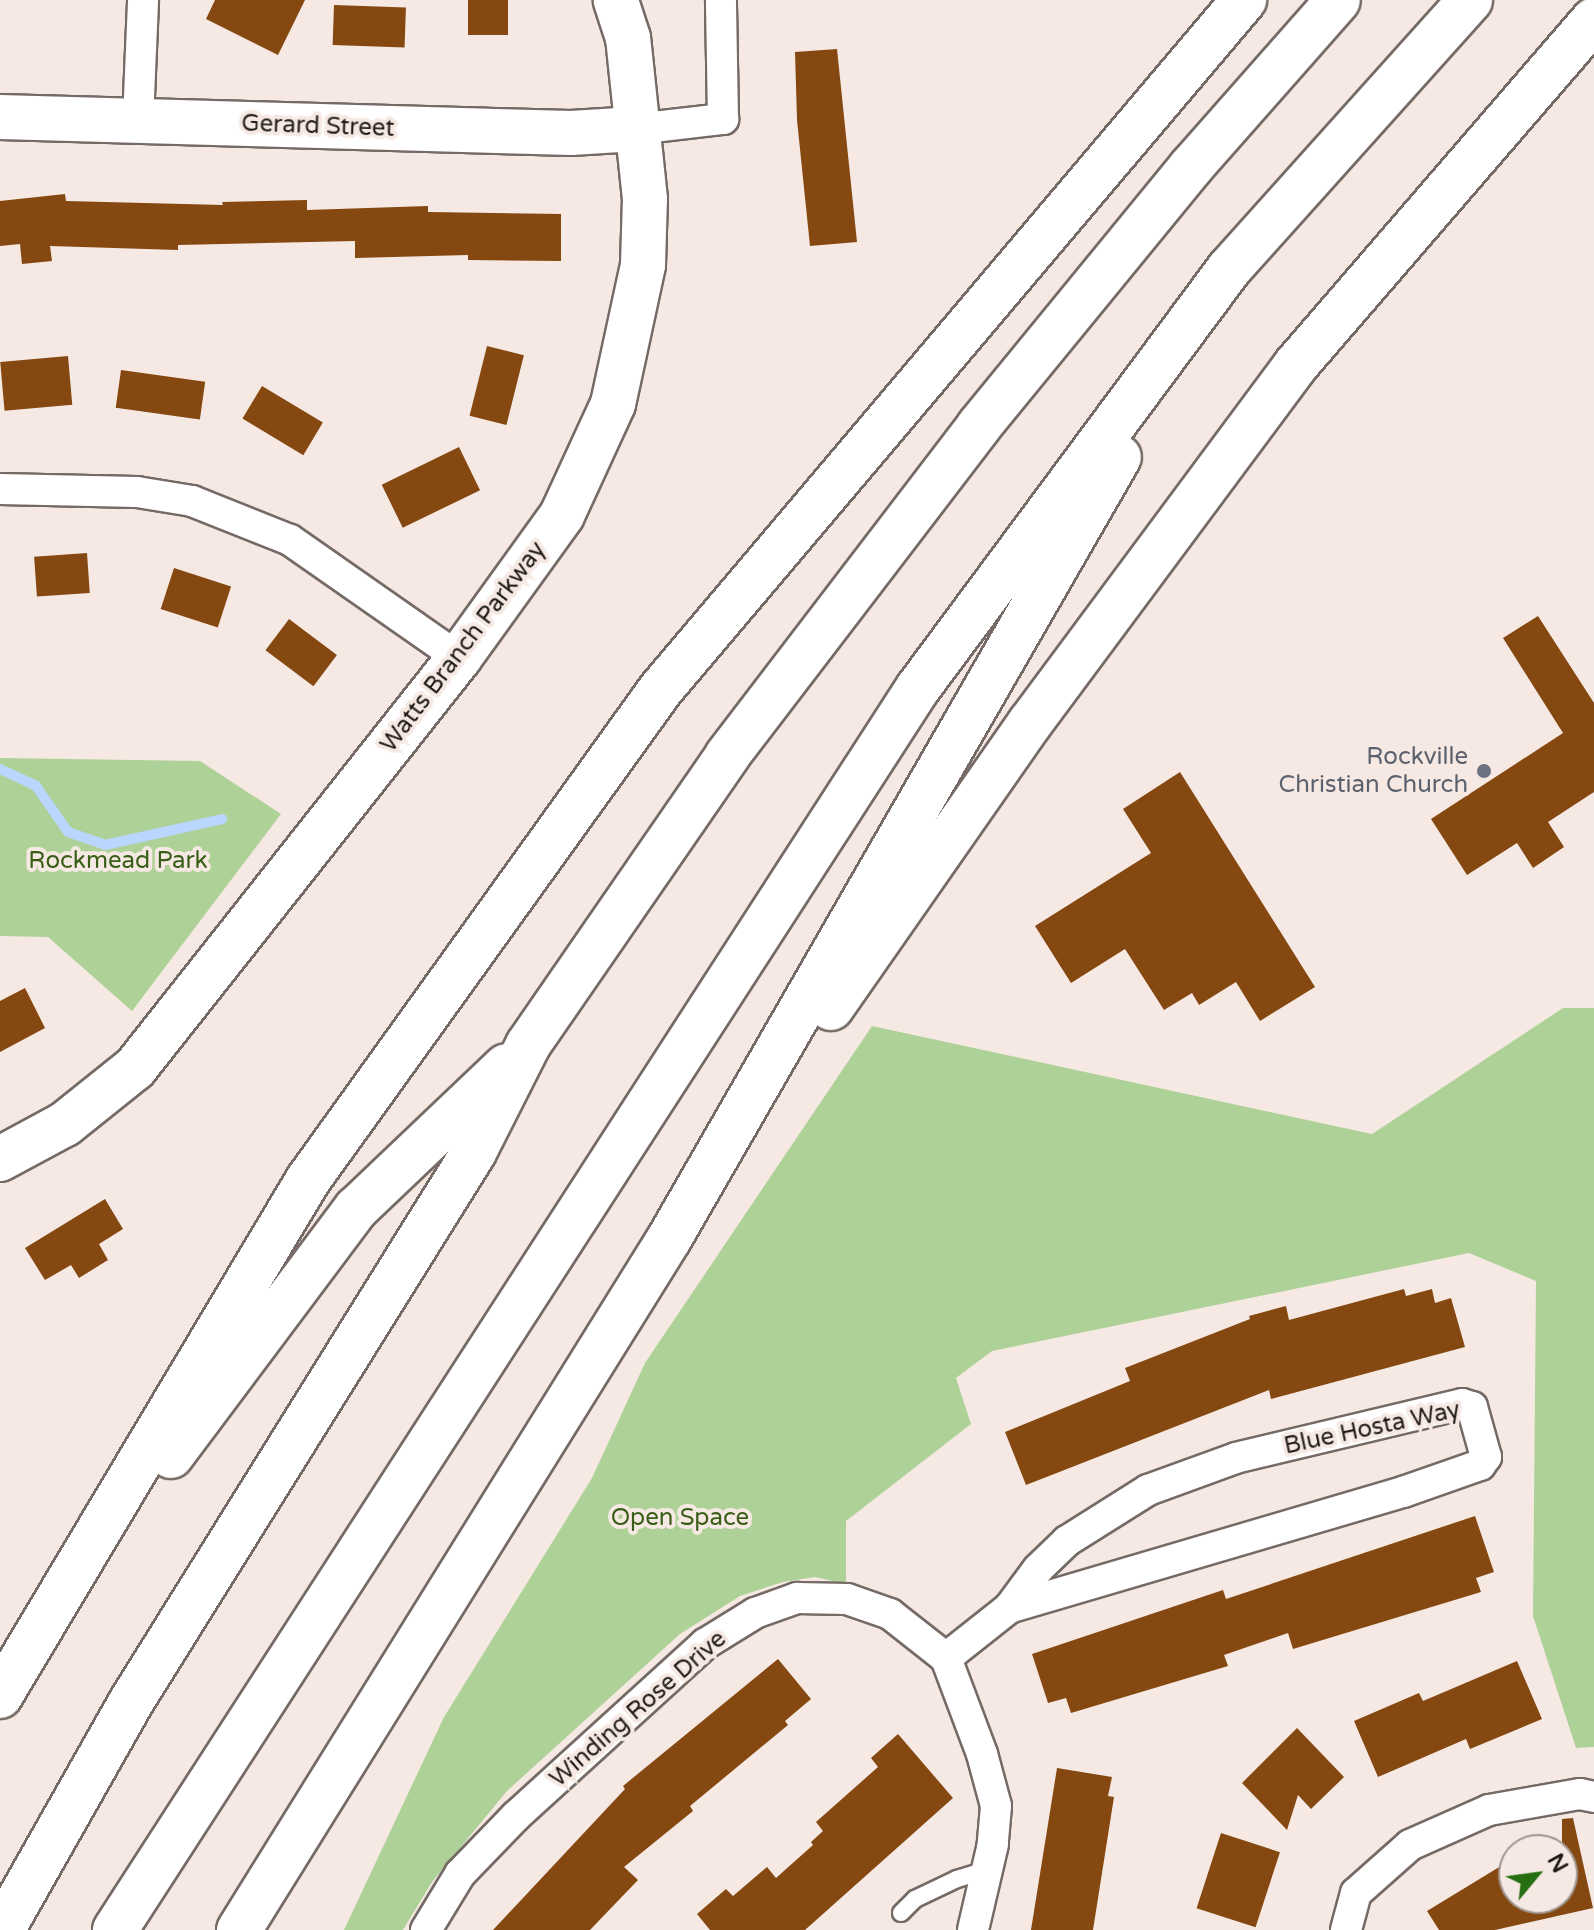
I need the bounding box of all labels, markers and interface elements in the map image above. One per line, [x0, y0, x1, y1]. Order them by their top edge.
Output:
street label: Gerard Street [241, 109, 395, 143]
street label: Watts Branch Parkway [374, 536, 552, 758]
place label: Rockville Christian Church [1279, 743, 1468, 799]
marker: Rockville Christian Church [1475, 762, 1493, 780]
park label: Rockmead Park [28, 847, 208, 875]
street label: Blue Hosta Way [1281, 1395, 1463, 1461]
park label: Open Space [611, 1504, 749, 1532]
street label: Winding Rose Drive [544, 1625, 732, 1793]
north arrow [1498, 1834, 1578, 1914]
text: N [1542, 1849, 1573, 1877]

